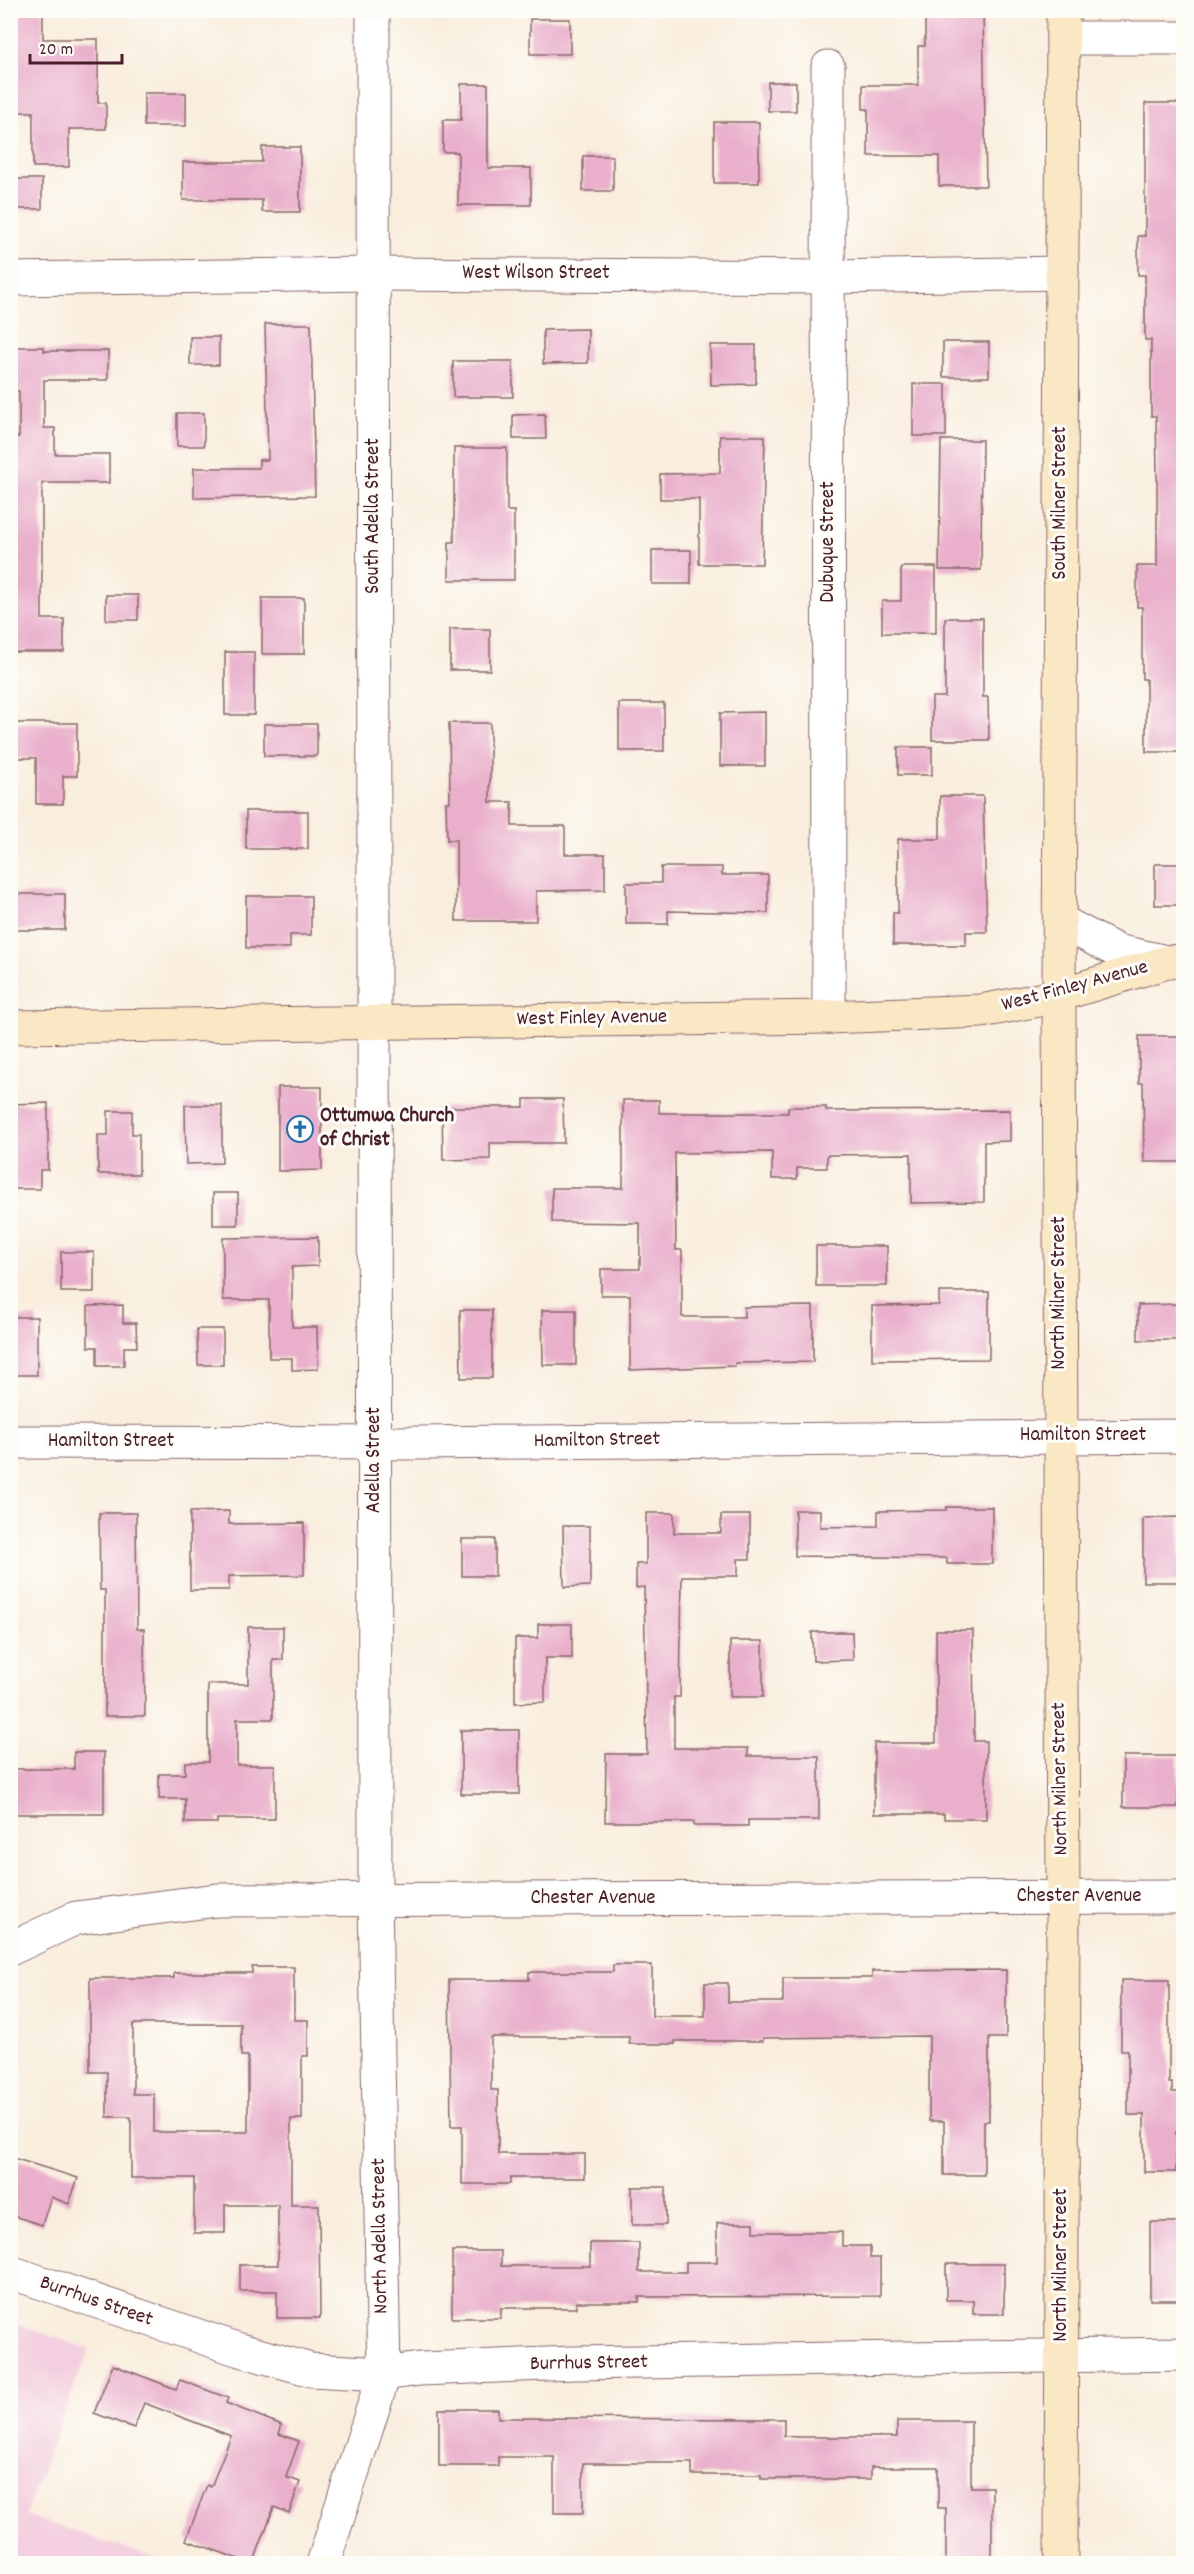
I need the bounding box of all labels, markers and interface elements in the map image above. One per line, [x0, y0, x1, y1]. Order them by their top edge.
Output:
scale bar [30, 27, 122, 65]
text: 20 m [39, 38, 73, 63]
street label: West Wilson Street [462, 259, 610, 289]
street label: South Milner Street [1046, 426, 1076, 580]
street label: South Adella Street [359, 438, 389, 594]
street label: Dubuque Street [814, 481, 844, 603]
street label: West Finley Avenue [998, 953, 1152, 1021]
street label: West Finley Avenue [516, 1003, 668, 1035]
place label: Ottumwa Church of Christ [320, 1102, 454, 1156]
church icon: Ottumwa Church of Christ [285, 1114, 315, 1144]
street label: North Milner Street [1045, 1216, 1075, 1370]
street label: Adella Street [360, 1407, 390, 1513]
street label: Hamilton Street [1020, 1421, 1146, 1451]
street label: Hamilton Street [533, 1425, 661, 1457]
street label: Hamilton Street [48, 1427, 174, 1457]
street label: North Milner Street [1045, 1702, 1077, 1856]
street label: Chester Avenue [1016, 1882, 1142, 1912]
street label: Chester Avenue [530, 1884, 656, 1914]
street label: North Adella Street [365, 2158, 397, 2314]
street label: North Milner Street [1047, 2188, 1077, 2342]
street label: Burrhus Street [35, 2269, 157, 2335]
street label: Burrhus Street [530, 2348, 648, 2380]

